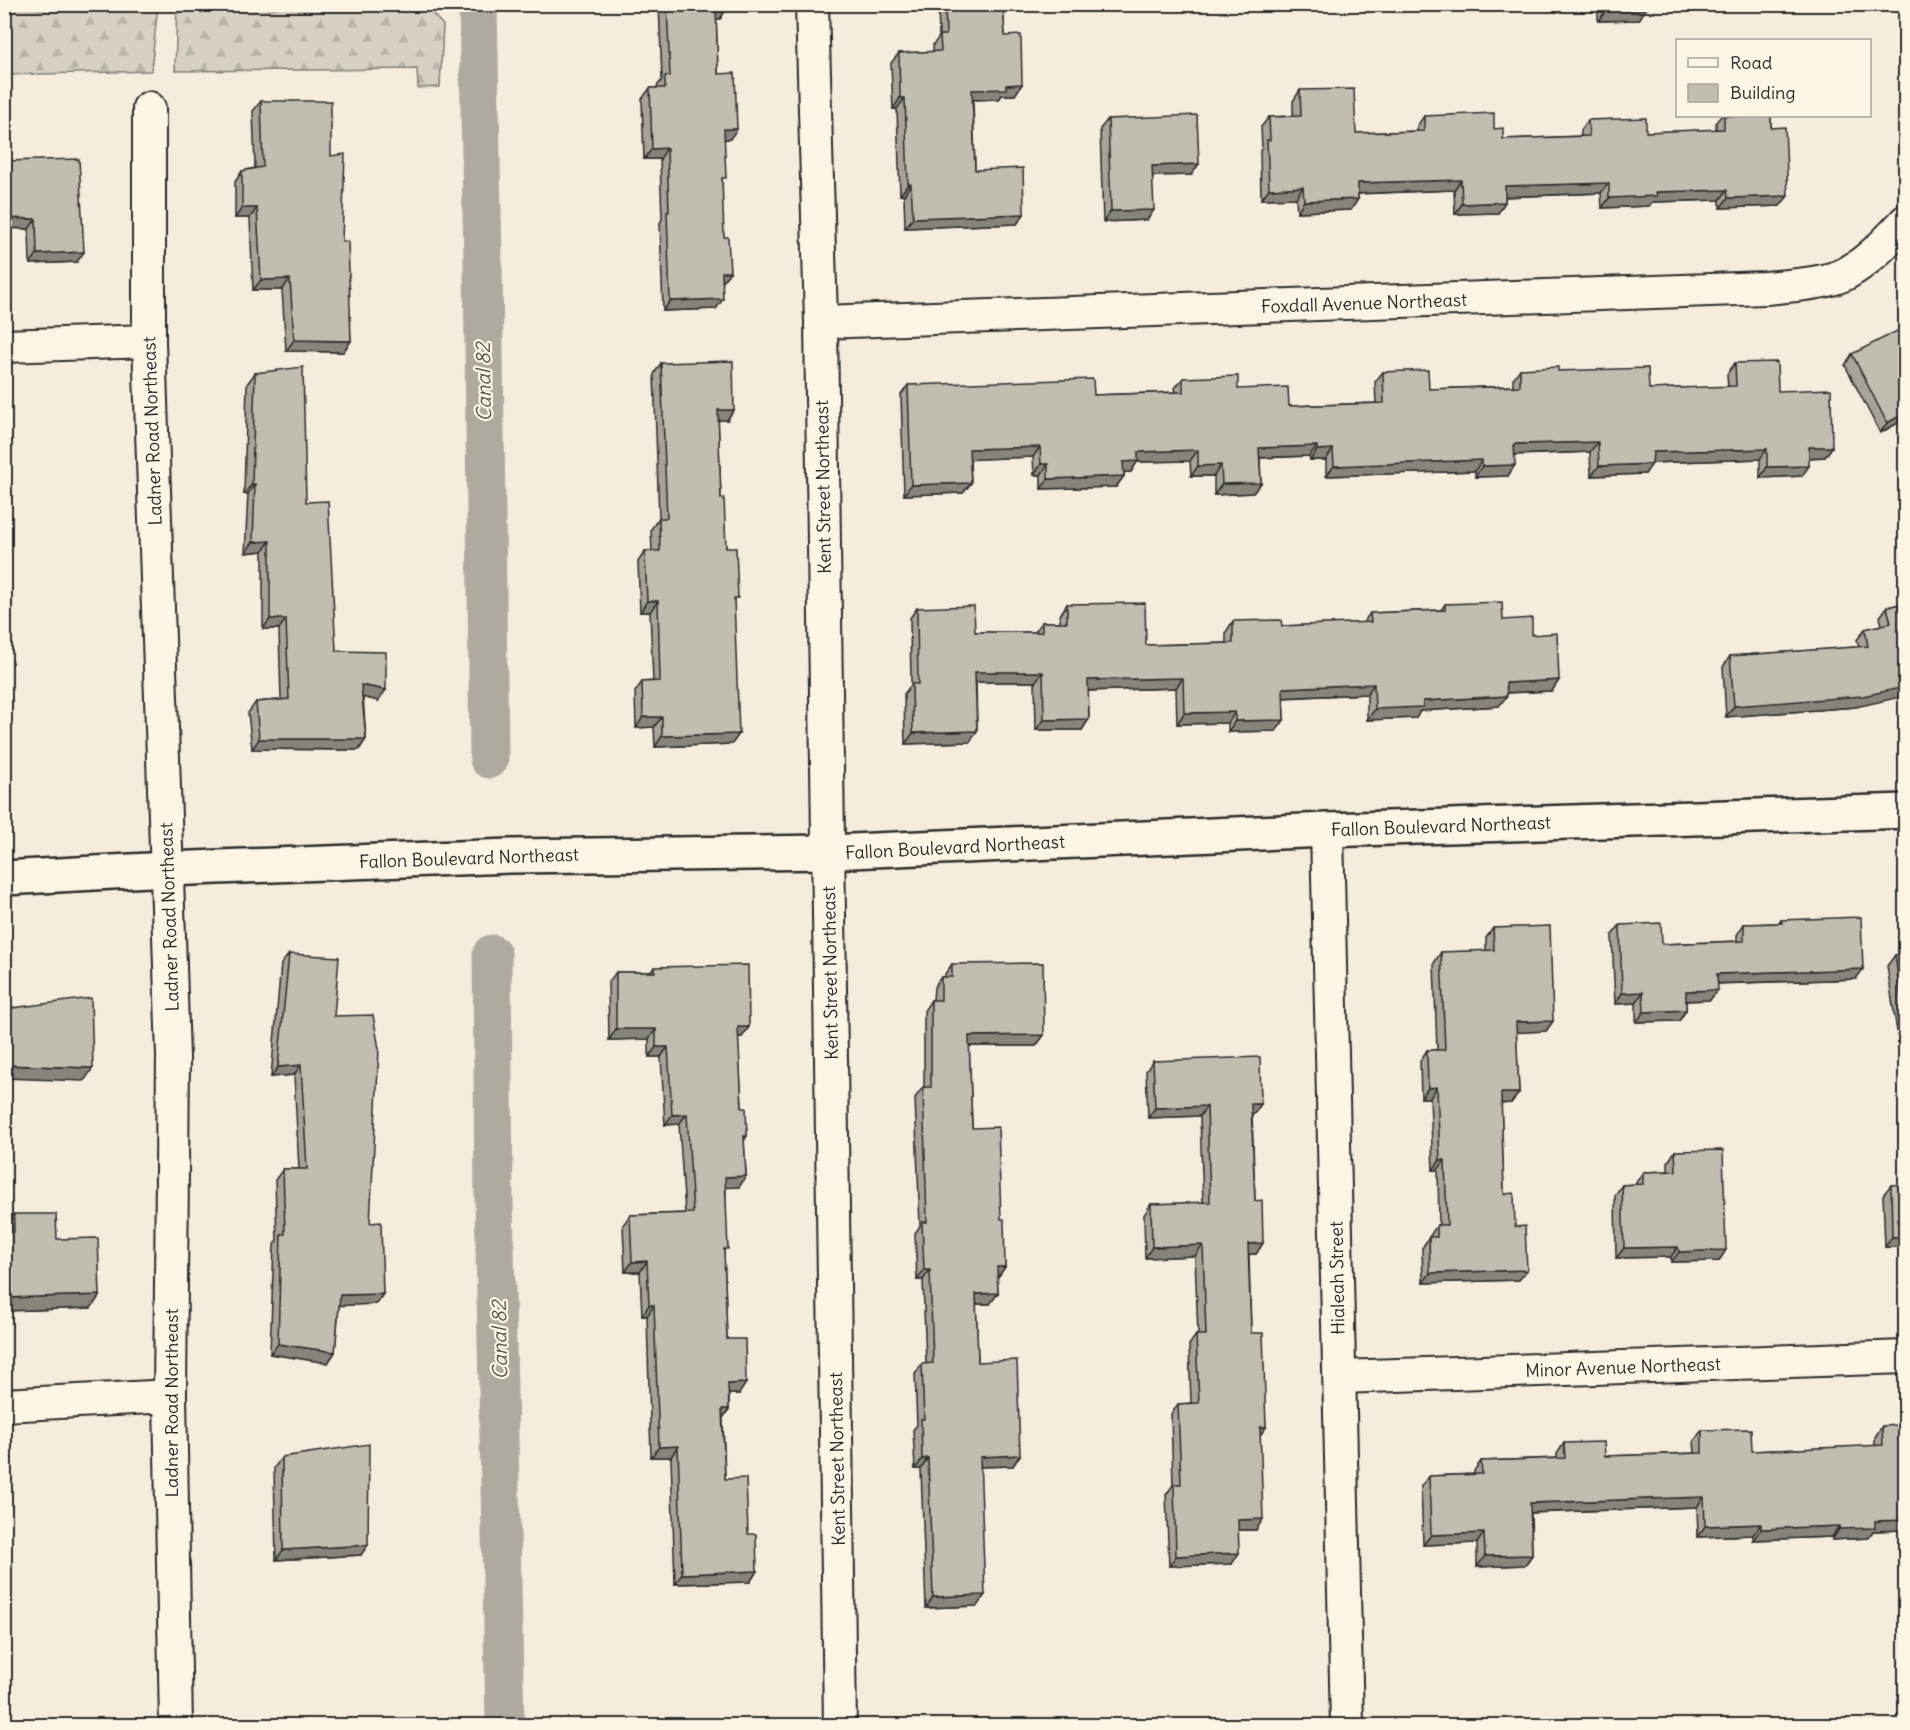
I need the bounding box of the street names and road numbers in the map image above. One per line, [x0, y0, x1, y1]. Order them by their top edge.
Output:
street label: Foxdall Avenue Northeast [1261, 288, 1467, 318]
street label: Ladner Road Northeast [137, 336, 167, 526]
street label: Kent Street Northeast [810, 400, 836, 574]
street label: Fallon Boulevard Northeast [1331, 811, 1551, 841]
street label: Ladner Road Northeast [154, 822, 184, 1012]
street label: Fallon Boulevard Northeast [845, 830, 1065, 864]
street label: Fallon Boulevard Northeast [359, 843, 579, 873]
street label: Kent Street Northeast [817, 886, 843, 1060]
street label: Hialeah Street [1325, 1221, 1349, 1335]
street label: Ladner Road Northeast [160, 1308, 183, 1498]
street label: Minor Avenue Northeast [1525, 1352, 1721, 1382]
street label: Kent Street Northeast [824, 1372, 850, 1546]

